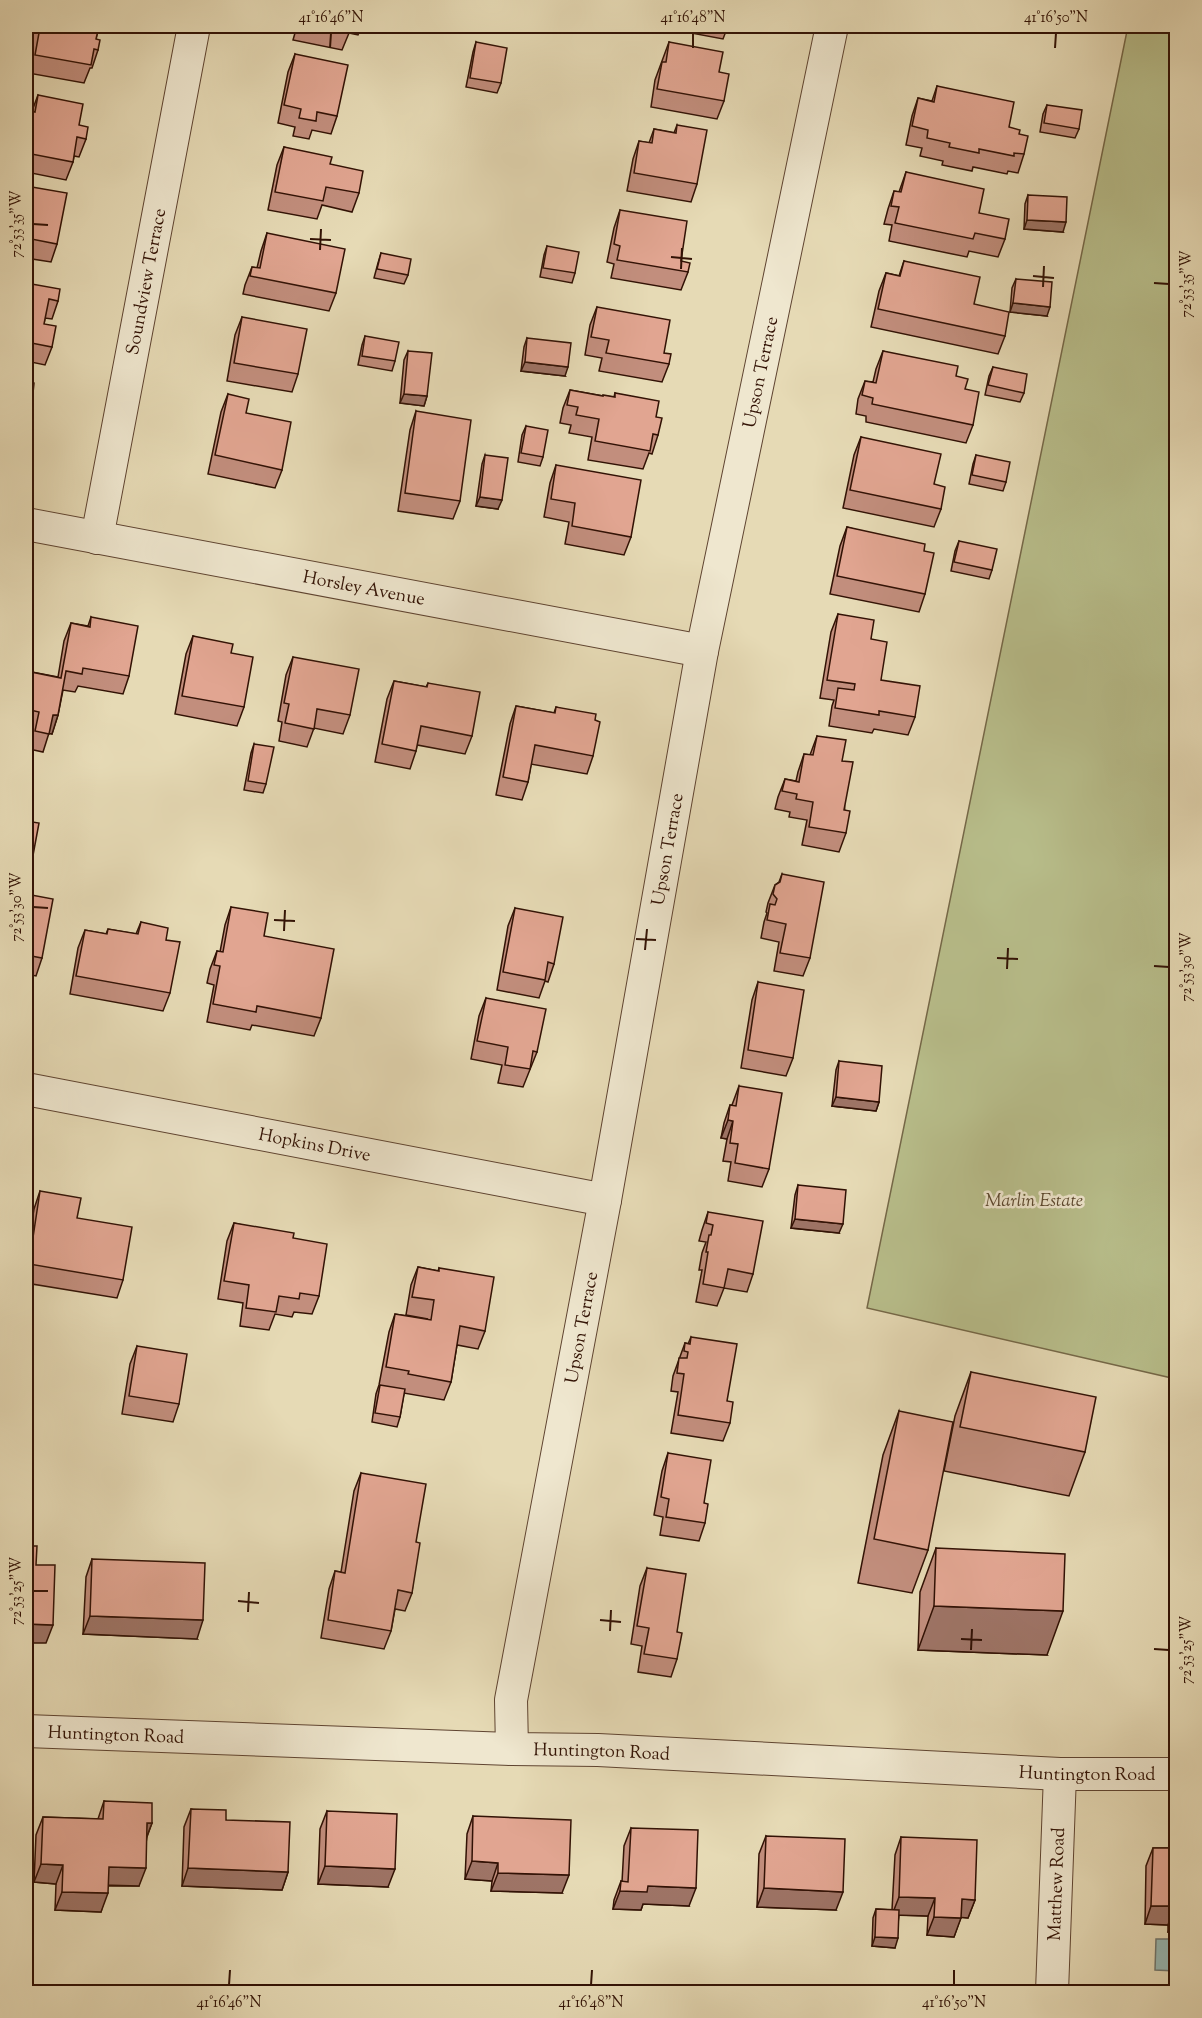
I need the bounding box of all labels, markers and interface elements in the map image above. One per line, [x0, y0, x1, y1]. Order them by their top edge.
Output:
text: 41°16'46"N [299, 8, 363, 29]
text: 41°16'48"N [660, 8, 726, 29]
text: 41°16'50"N [1024, 8, 1088, 29]
text: 72°53'35"W [7, 190, 28, 258]
street label: Soundview Terrace [121, 206, 174, 357]
text: 72°53'35"W [1177, 250, 1198, 318]
street label: Upson Terrace [738, 314, 786, 431]
street label: Horsley Avenue [300, 565, 427, 614]
street label: Upson Terrace [646, 791, 692, 908]
text: 72°53'30"W [7, 872, 28, 942]
text: 72°53'30"W [1177, 932, 1198, 1002]
street label: Hopkins Drive [256, 1123, 373, 1170]
park label: Marlin Estate [985, 1189, 1083, 1215]
street label: Upson Terrace [560, 1270, 606, 1386]
text: 72°53'25"W [7, 1557, 28, 1625]
text: 72°53'25"W [1177, 1616, 1198, 1684]
street label: Huntington Road [47, 1721, 185, 1752]
street label: Huntington Road [533, 1738, 670, 1769]
street label: Huntington Road [1018, 1761, 1155, 1789]
street label: Matthew Road [1043, 1827, 1073, 1941]
text: 41°16'46"N [197, 1993, 261, 2014]
text: 41°16'48"N [558, 1993, 624, 2014]
text: 41°16'50"N [922, 1993, 986, 2014]

